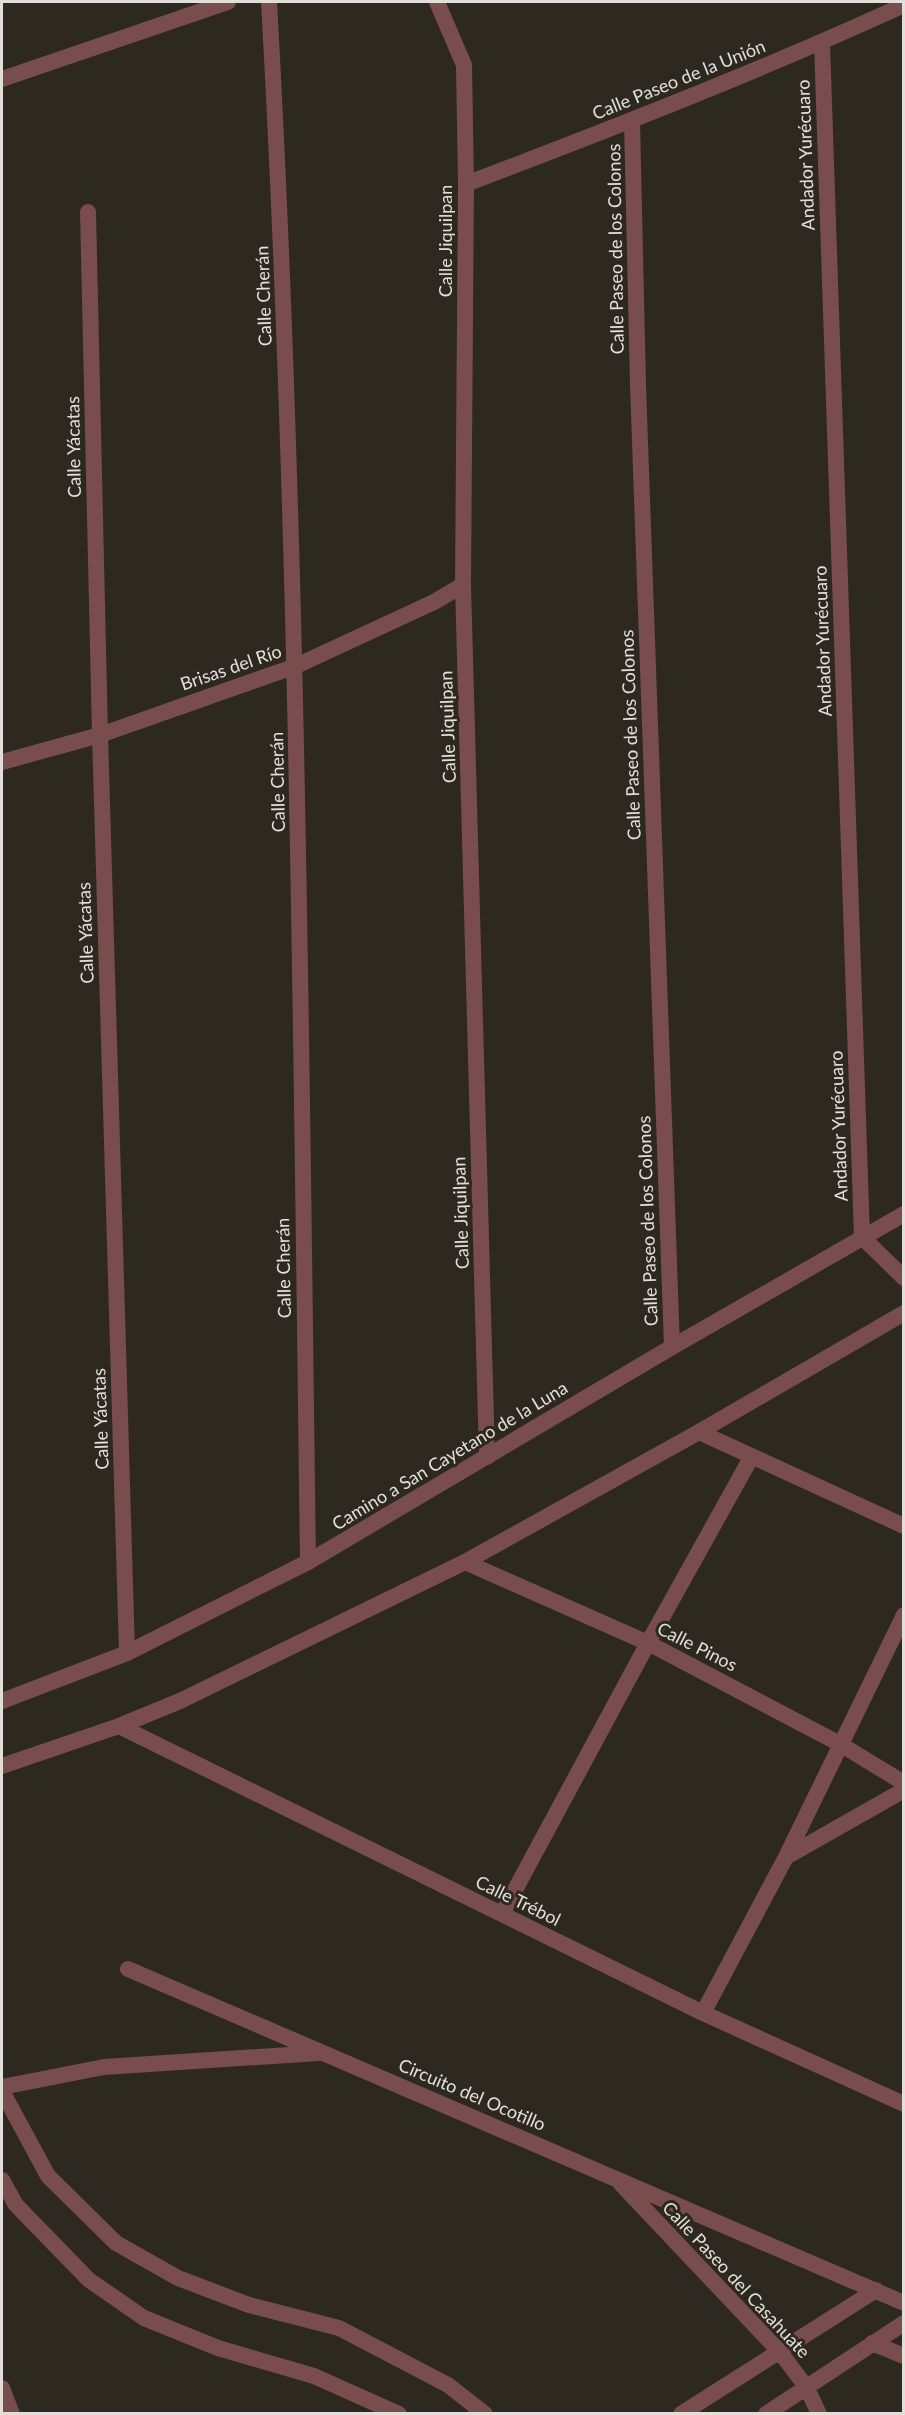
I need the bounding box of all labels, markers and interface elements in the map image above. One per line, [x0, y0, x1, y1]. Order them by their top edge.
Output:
street label: Calle Paseo de la Unión [589, 34, 768, 124]
street label: Andador Yurécuaro [791, 79, 819, 231]
street label: Calle Paseo de los Colonos [602, 143, 628, 355]
street label: Calle Jiquilpan [434, 185, 456, 297]
street label: Calle Cherán [250, 245, 276, 347]
street label: Calle Yácatas [61, 396, 85, 498]
street label: Andador Yurécuaro [808, 565, 836, 717]
street label: Calle Paseo de los Colonos [615, 629, 645, 841]
street label: Brisas del Río [177, 639, 284, 695]
street label: Calle Jiquilpan [434, 670, 460, 784]
street label: Calle Cherán [265, 732, 289, 832]
street label: Calle Yácatas [72, 882, 98, 984]
street label: Andador Yurécuaro [824, 1050, 852, 1202]
street label: Calle Paseo de los Colonos [632, 1115, 662, 1327]
street label: Calle Jiquilpan [447, 1156, 473, 1270]
street label: Calle Cherán [271, 1218, 295, 1318]
street label: Calle Yácatas [87, 1368, 113, 1470]
street label: Camino a San Cayetano de la Luna [328, 1376, 571, 1534]
street label: Calle Pinos [654, 1617, 741, 1676]
street label: Calle Trébol [472, 1870, 565, 1930]
street label: Circuito del Ocotillo [396, 2053, 549, 2135]
street label: Calle Paseo del Casahuate [658, 2196, 815, 2362]

